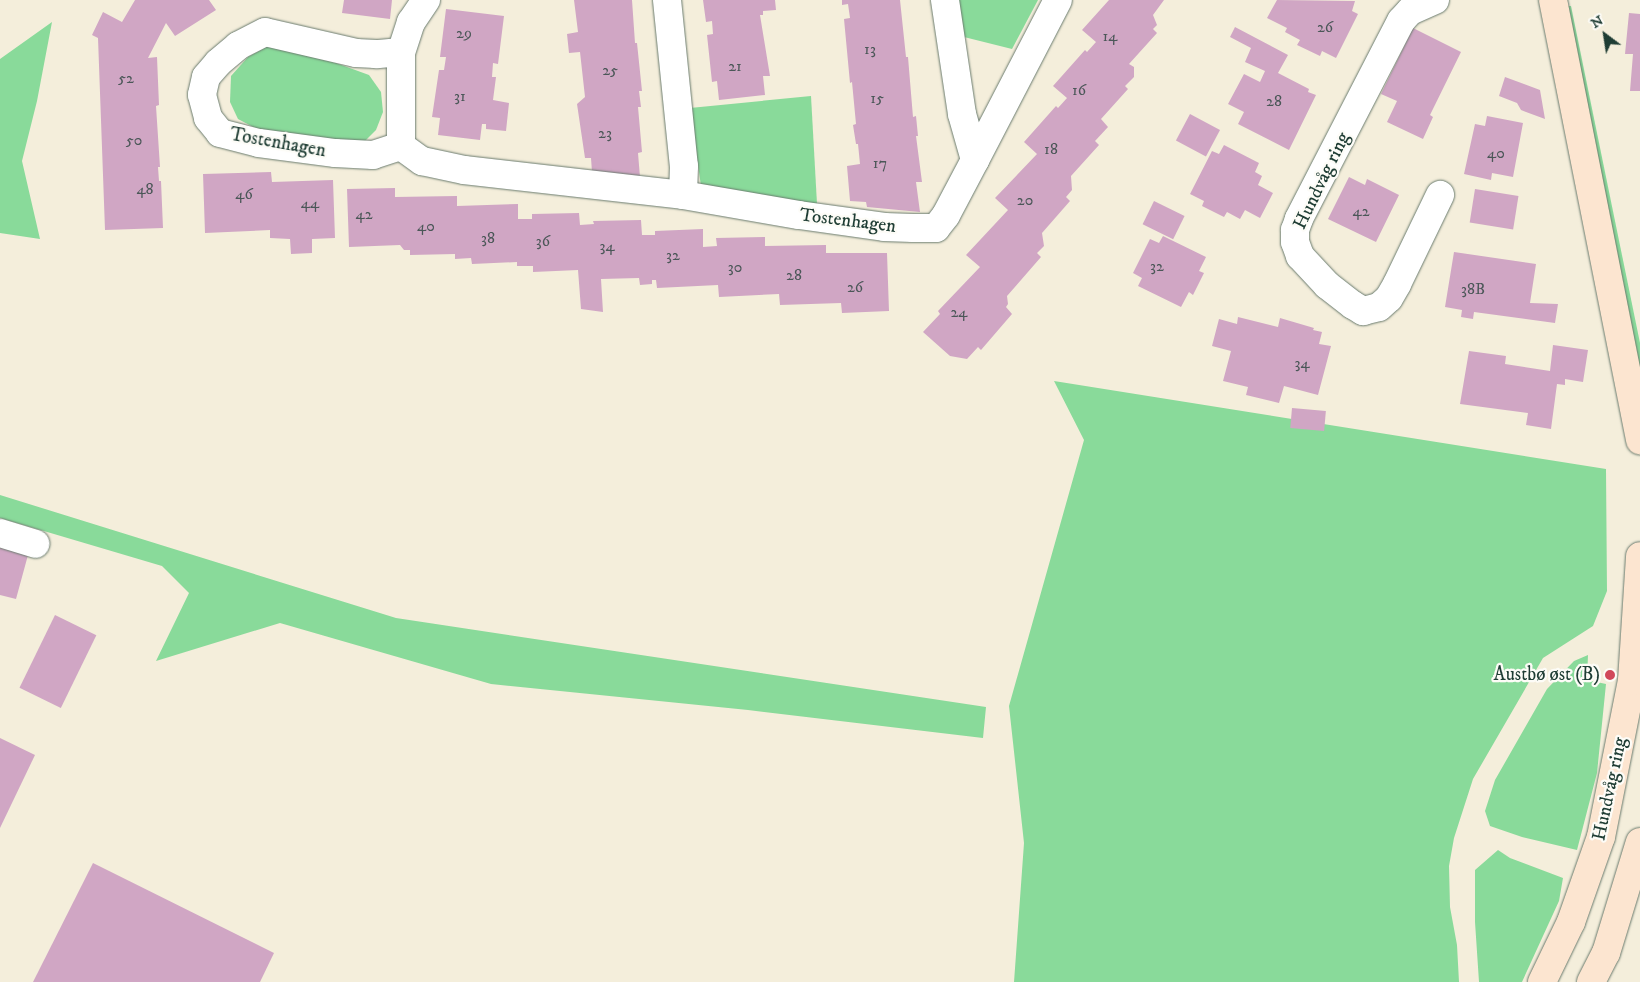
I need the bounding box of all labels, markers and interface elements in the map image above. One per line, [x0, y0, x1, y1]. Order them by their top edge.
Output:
north arrow [1580, 10, 1630, 60]
text: N [1588, 11, 1607, 33]
house number: 26 [1317, 17, 1333, 37]
house number: 29 [456, 23, 472, 43]
house number: 14 [1102, 26, 1118, 46]
house number: 13 [864, 39, 876, 59]
house number: 21 [728, 56, 742, 76]
house number: 25 [602, 60, 618, 80]
house number: 52 [118, 68, 134, 88]
house number: 16 [1072, 80, 1086, 100]
house number: 31 [454, 86, 466, 106]
house number: 15 [870, 88, 884, 108]
house number: 28 [1266, 91, 1282, 111]
street label: Tostenhagen [228, 123, 328, 163]
house number: 23 [598, 123, 612, 143]
street label: Hundvåg ring [1289, 129, 1355, 233]
house number: 50 [126, 130, 142, 150]
house number: 18 [1044, 139, 1058, 159]
house number: 40 [1487, 143, 1505, 163]
house number: 17 [873, 153, 887, 173]
house number: 48 [136, 179, 154, 199]
house number: 46 [235, 184, 253, 204]
house number: 20 [1017, 190, 1033, 210]
house number: 44 [301, 193, 319, 213]
house number: 42 [1352, 201, 1370, 221]
house number: 42 [355, 204, 373, 224]
street label: Tostenhagen [799, 204, 897, 238]
house number: 40 [417, 216, 435, 236]
house number: 38 [481, 228, 495, 248]
house number: 36 [536, 231, 550, 251]
house number: 34 [599, 236, 615, 256]
house number: 32 [666, 245, 680, 265]
house number: 32 [1150, 256, 1164, 276]
house number: 30 [728, 257, 742, 277]
house number: 28 [786, 265, 802, 285]
house number: 26 [847, 277, 863, 297]
house number: 38B [1461, 279, 1485, 299]
house number: 24 [950, 302, 968, 322]
house number: 34 [1294, 353, 1310, 373]
place label: Austbø øst (B) [1494, 664, 1600, 686]
marker: Austbø øst (B) [1604, 669, 1616, 681]
street label: Hundvåg ring [1588, 735, 1632, 843]

